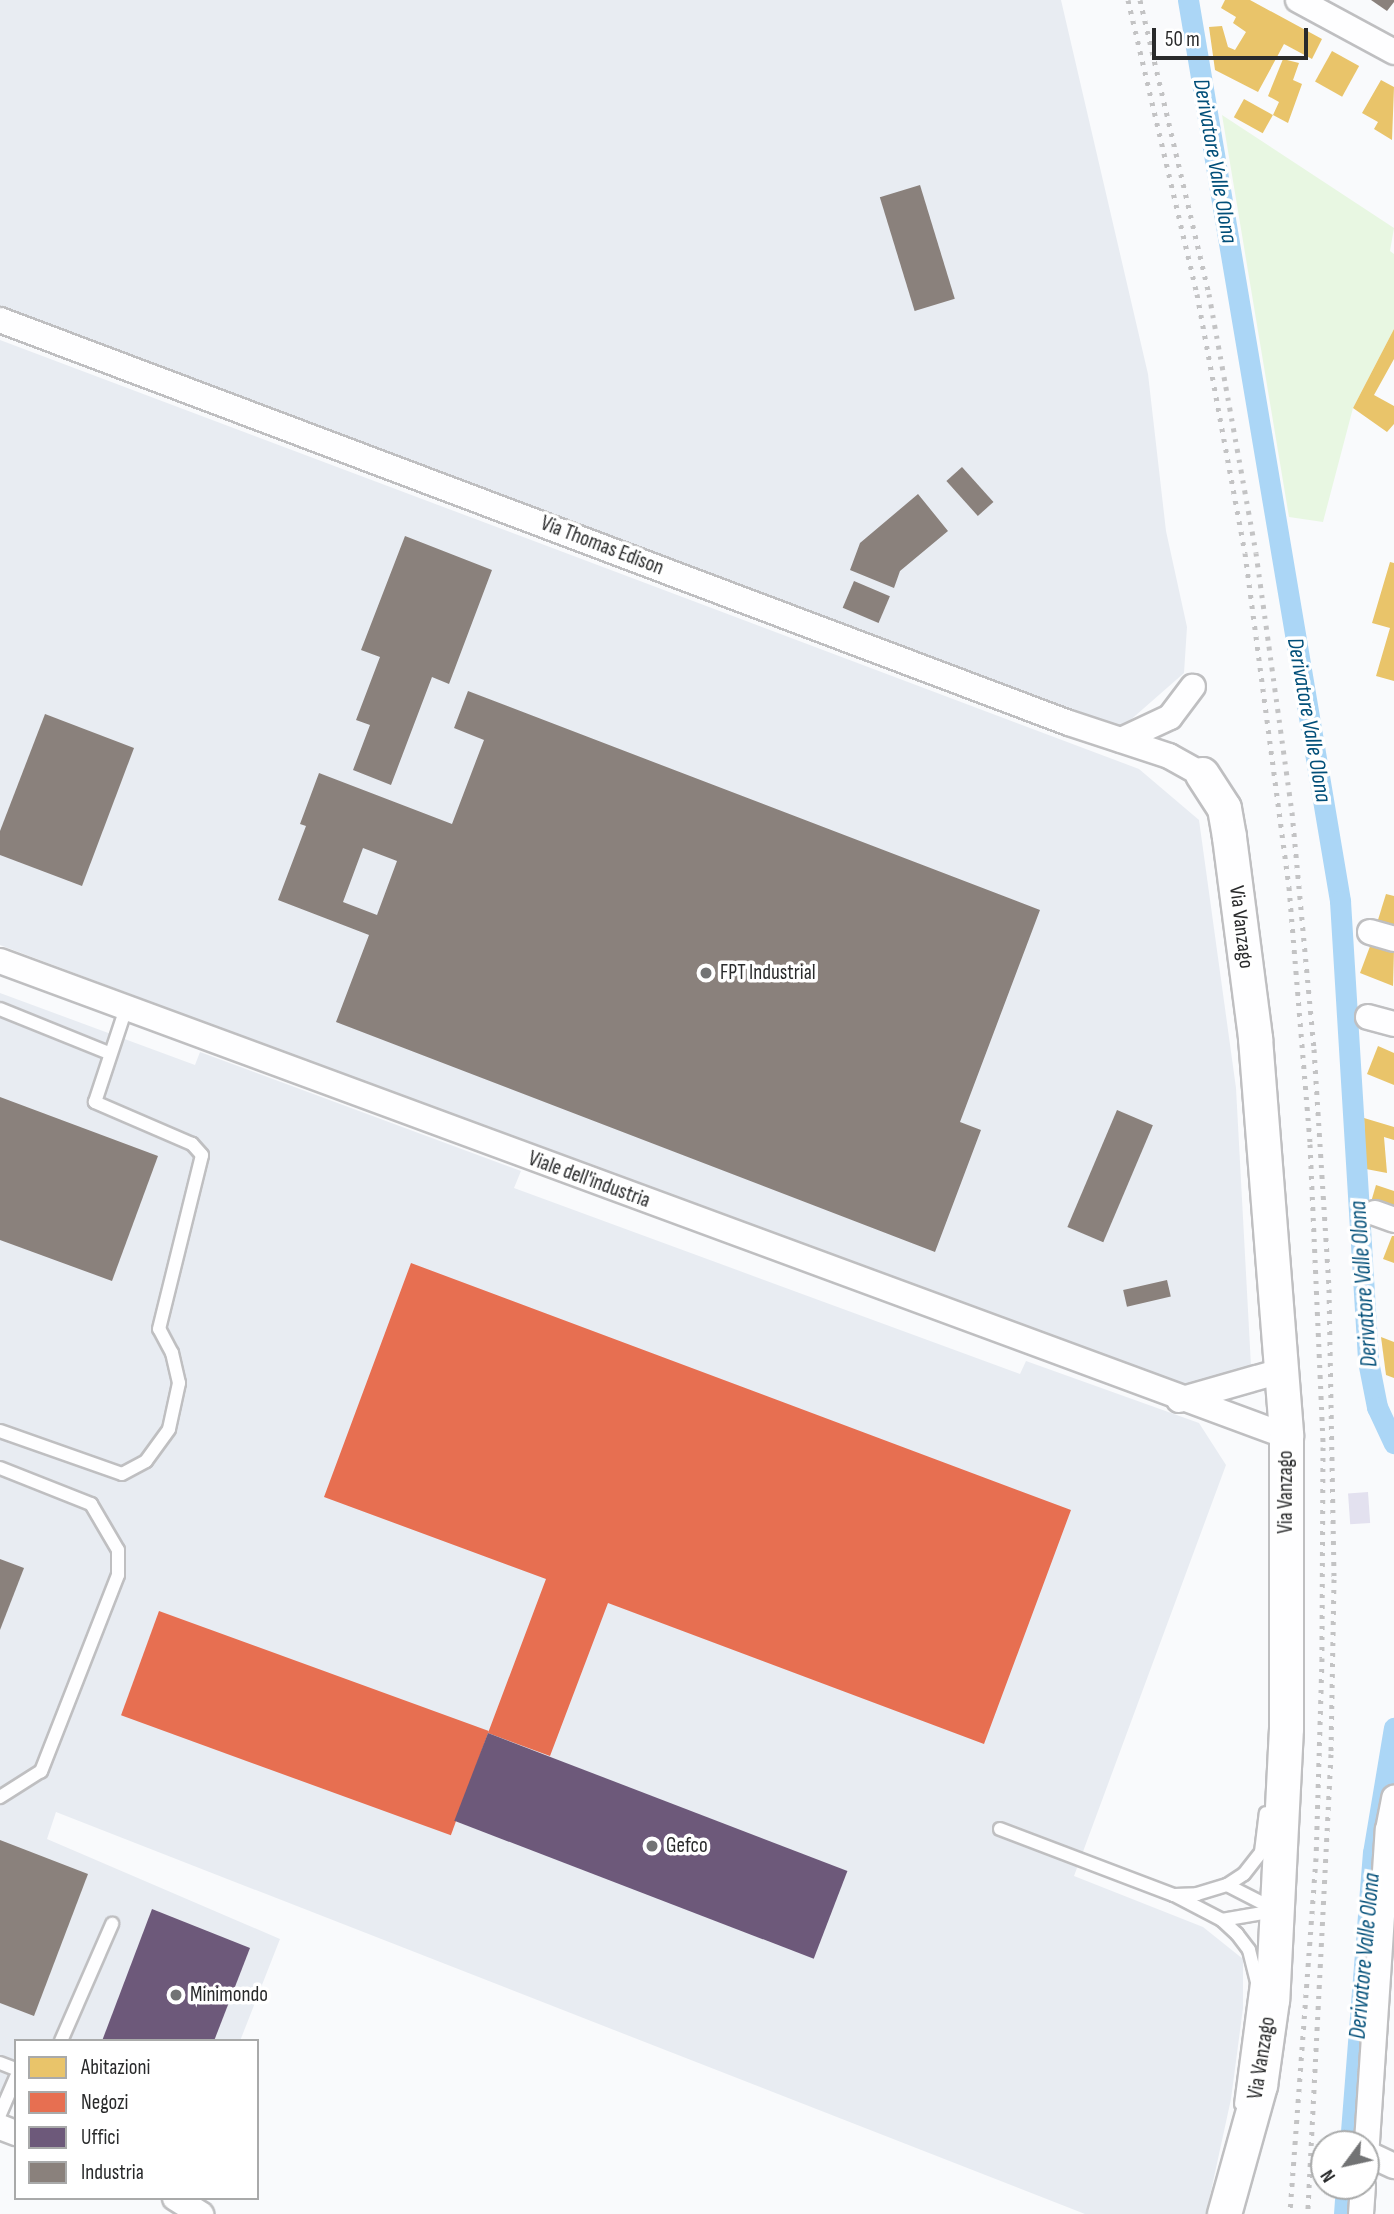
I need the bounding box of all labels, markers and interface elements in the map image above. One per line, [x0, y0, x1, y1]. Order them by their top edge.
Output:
scale bar [1156, 14, 1312, 58]
text: 50 m [1165, 27, 1200, 52]
water label: Derivatore Valle Olona [1187, 77, 1243, 245]
street label: Via Thomas Edison [537, 511, 667, 581]
water label: Derivatore Valle Olona [1281, 636, 1337, 804]
street label: Via Vanzago [1223, 884, 1259, 970]
place label: FPT Industrial [720, 960, 816, 986]
marker: FPT Industrial [698, 965, 714, 981]
street label: Viale dell'industria [525, 1146, 653, 1214]
water label: Derivatore Valle Olona [1344, 1200, 1384, 1368]
street label: Via Vanzago [1273, 1450, 1299, 1534]
place label: Gefco [666, 1833, 708, 1859]
marker: Gefco [644, 1838, 660, 1854]
water label: Derivatore Valle Olona [1344, 1872, 1386, 2040]
place label: Minimondo [190, 1982, 268, 2008]
marker: Minimondo [168, 1987, 184, 2003]
street label: Via Vanzago [1243, 2015, 1281, 2101]
legend [14, 2039, 259, 2200]
text: Abitazioni [81, 2055, 150, 2080]
text: Negozi [81, 2090, 128, 2115]
text: Uffici [81, 2125, 120, 2150]
north arrow [1310, 2130, 1380, 2200]
text: Industria [81, 2160, 144, 2185]
text: N [1316, 2165, 1341, 2186]

